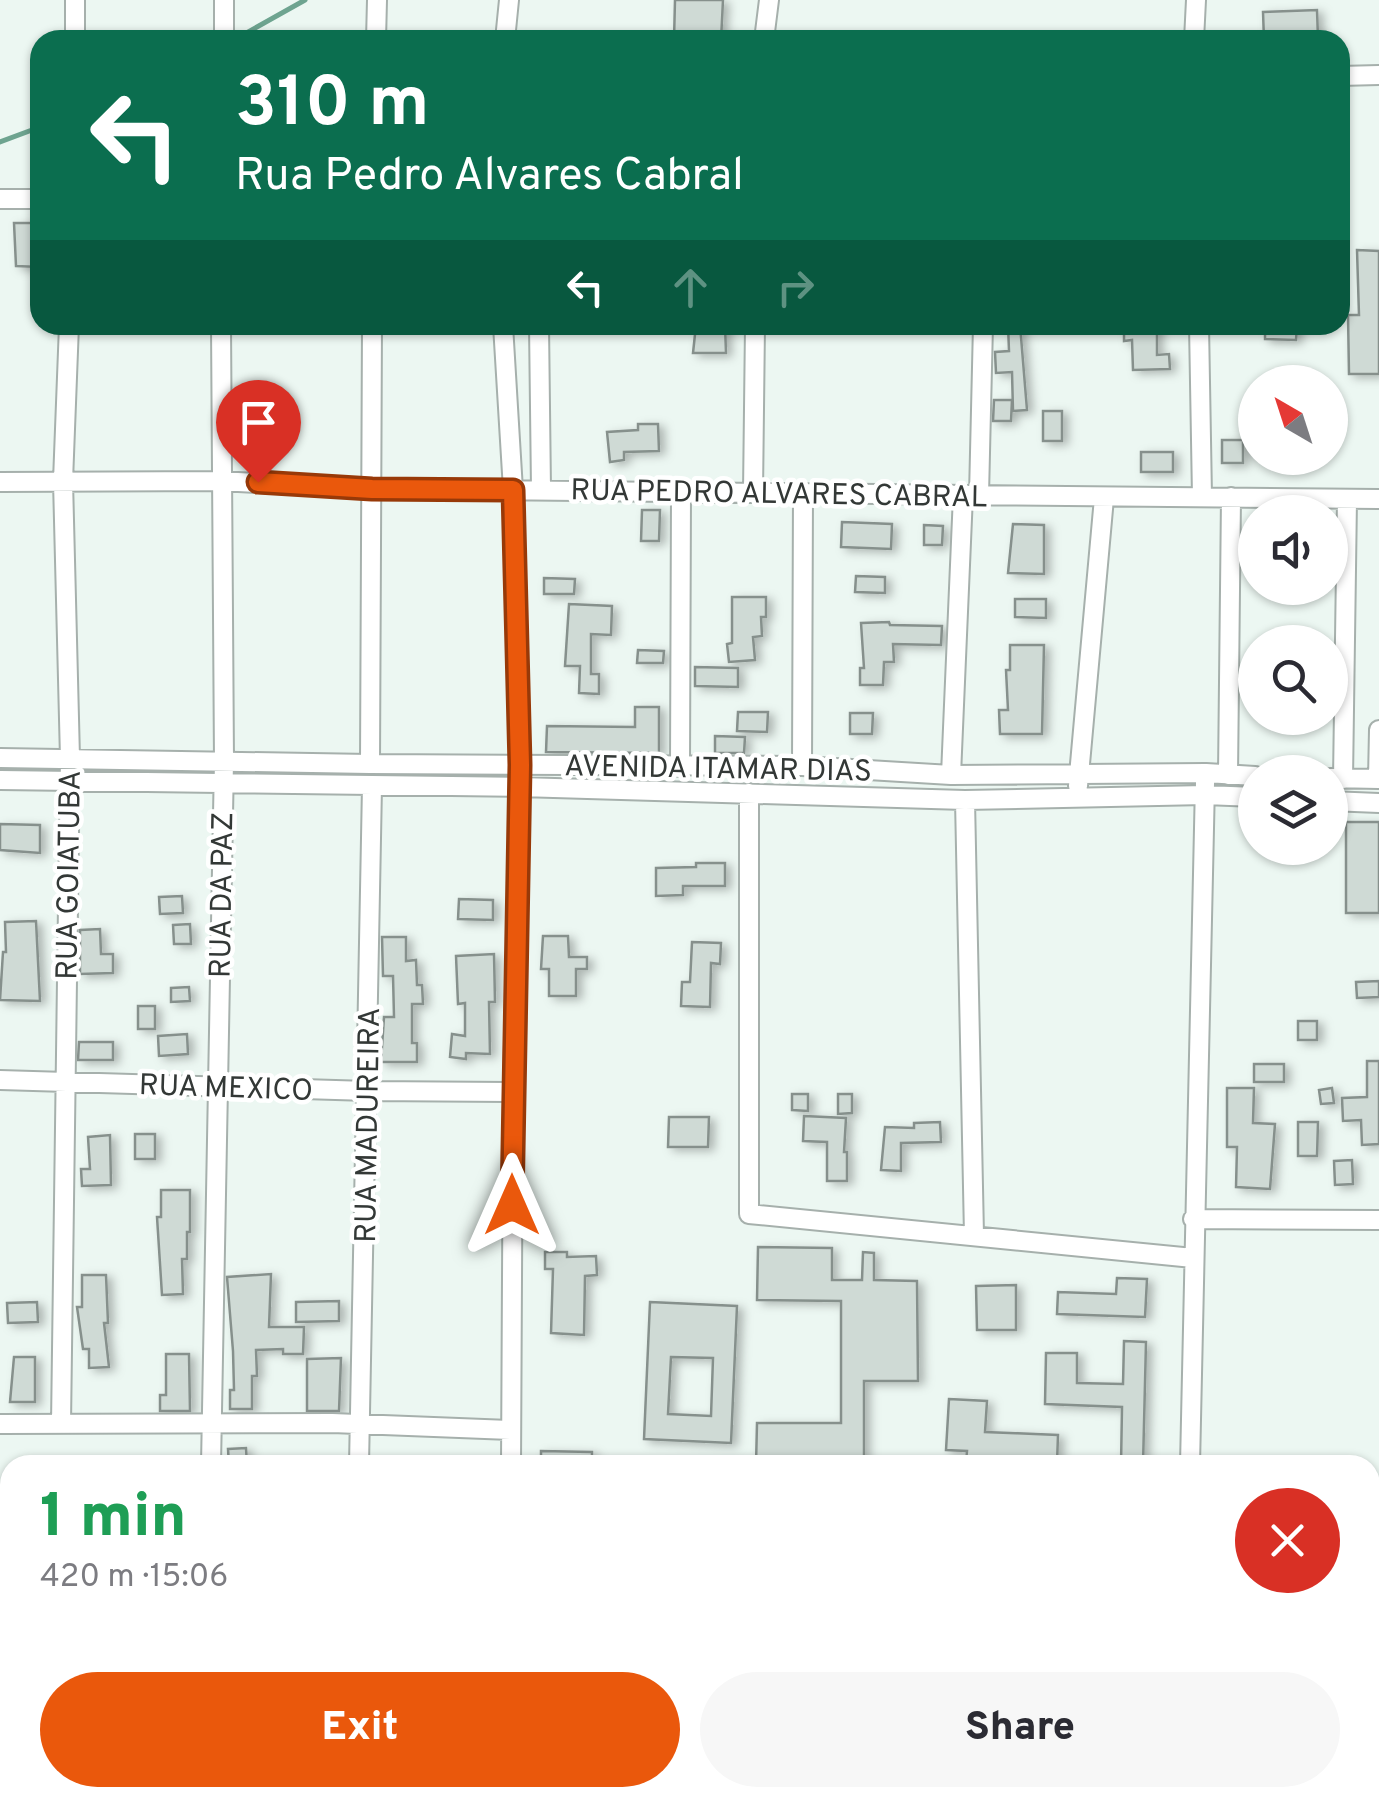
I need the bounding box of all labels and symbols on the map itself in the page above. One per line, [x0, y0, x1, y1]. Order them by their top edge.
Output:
north arrow [1238, 365, 1348, 475]
pin [216, 380, 301, 483]
street label: RUA PEDRO ALVARES CABRAL [570, 473, 988, 518]
street label: AVENIDA ITAMAR DIAS [564, 749, 872, 792]
street label: RUA GOIATUBA [50, 770, 91, 980]
street label: RUA DA PAZ [204, 812, 243, 979]
street label: RUA MADUREIRA [349, 1007, 390, 1243]
street label: RUA MEXICO [138, 1068, 314, 1111]
position arrow [460, 1153, 564, 1257]

